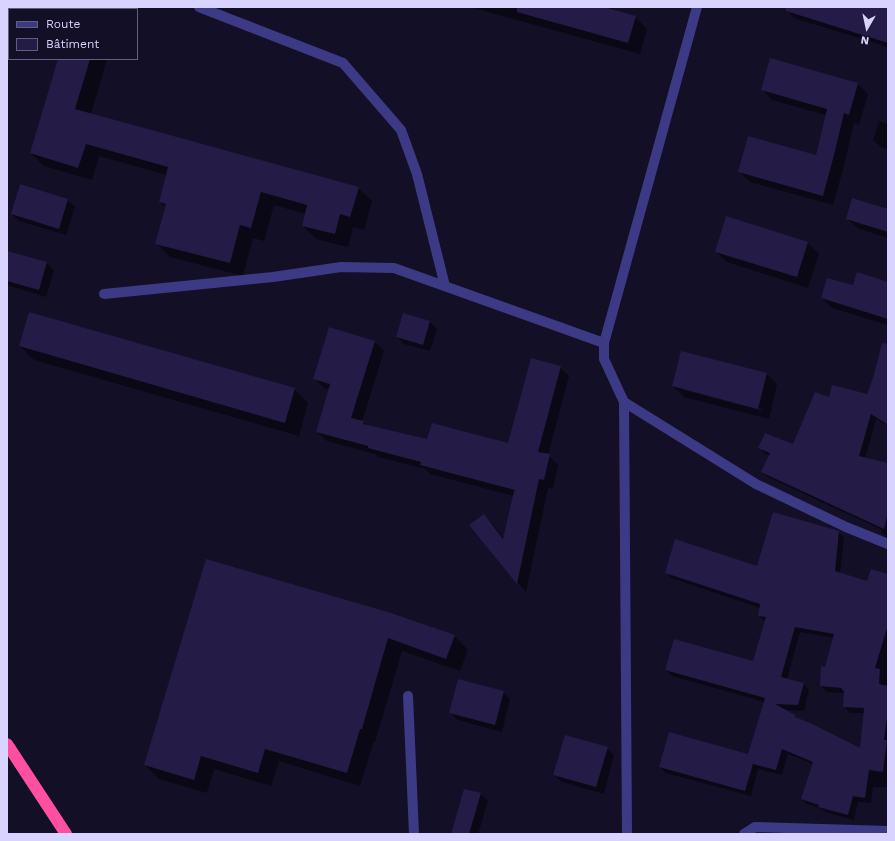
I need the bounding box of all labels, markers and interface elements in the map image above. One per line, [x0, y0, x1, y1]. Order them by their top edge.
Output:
legend [8, 8, 138, 60]
north arrow [847, 8, 887, 48]
text: Route [46, 17, 80, 31]
text: N [860, 33, 870, 47]
text: Bâtiment [46, 37, 99, 51]

